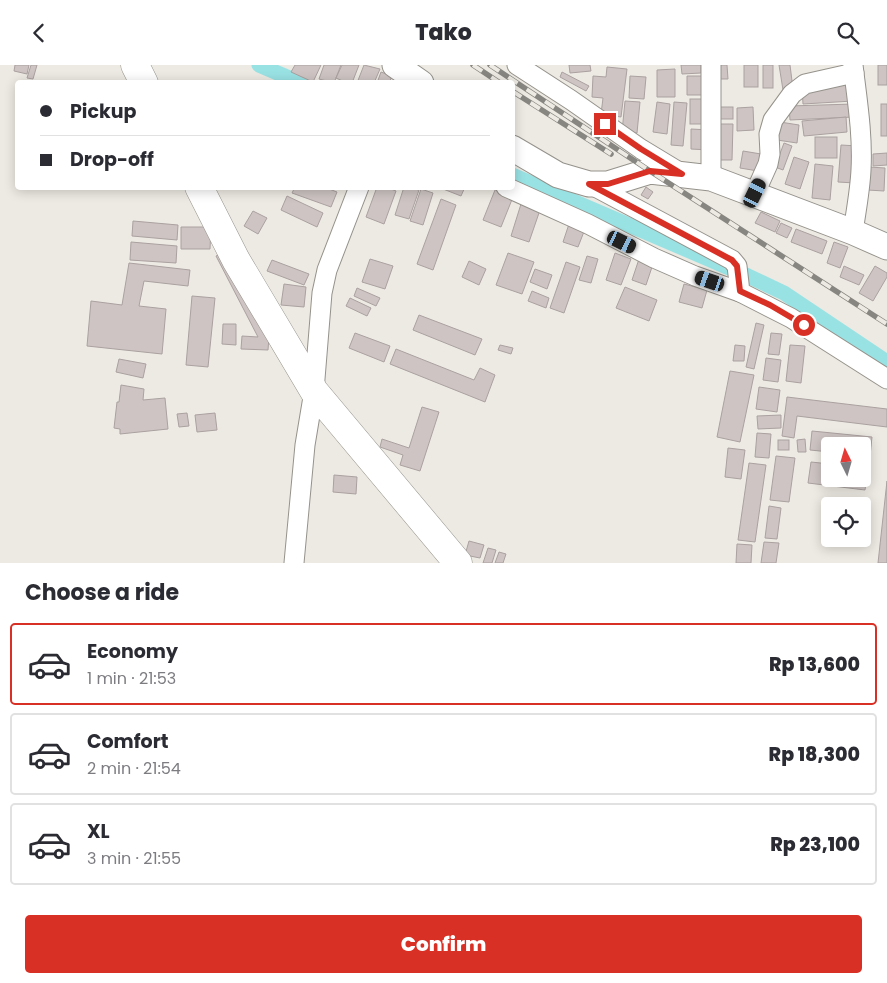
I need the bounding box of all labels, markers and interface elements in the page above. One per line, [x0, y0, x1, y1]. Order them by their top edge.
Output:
text: Tako [415, 17, 472, 48]
icon: back [25, 19, 53, 47]
icon: search [834, 19, 862, 47]
text: Pickup [70, 98, 136, 125]
route end [594, 113, 616, 135]
text: Drop-off [70, 146, 154, 173]
car [741, 176, 768, 210]
car [605, 229, 638, 255]
car [693, 269, 726, 293]
route start [793, 314, 815, 336]
north arrow [821, 437, 871, 487]
map controls [821, 437, 871, 547]
button: locate [821, 497, 871, 547]
text: Choose a ride [25, 577, 179, 608]
text: Economy [87, 638, 178, 665]
icon: car [27, 642, 72, 687]
text: Rp 13,600 [769, 651, 860, 678]
text: 1 min · 21:53 [87, 667, 176, 690]
text: Comfort [87, 728, 169, 755]
icon: car [27, 732, 72, 777]
text: Rp 18,300 [769, 741, 860, 768]
text: 2 min · 21:54 [87, 757, 181, 780]
text: XL [87, 818, 110, 845]
icon: car [27, 822, 72, 867]
text: Rp 23,100 [770, 831, 860, 858]
text: 3 min · 21:55 [87, 847, 181, 870]
button: Confirm [25, 915, 862, 973]

